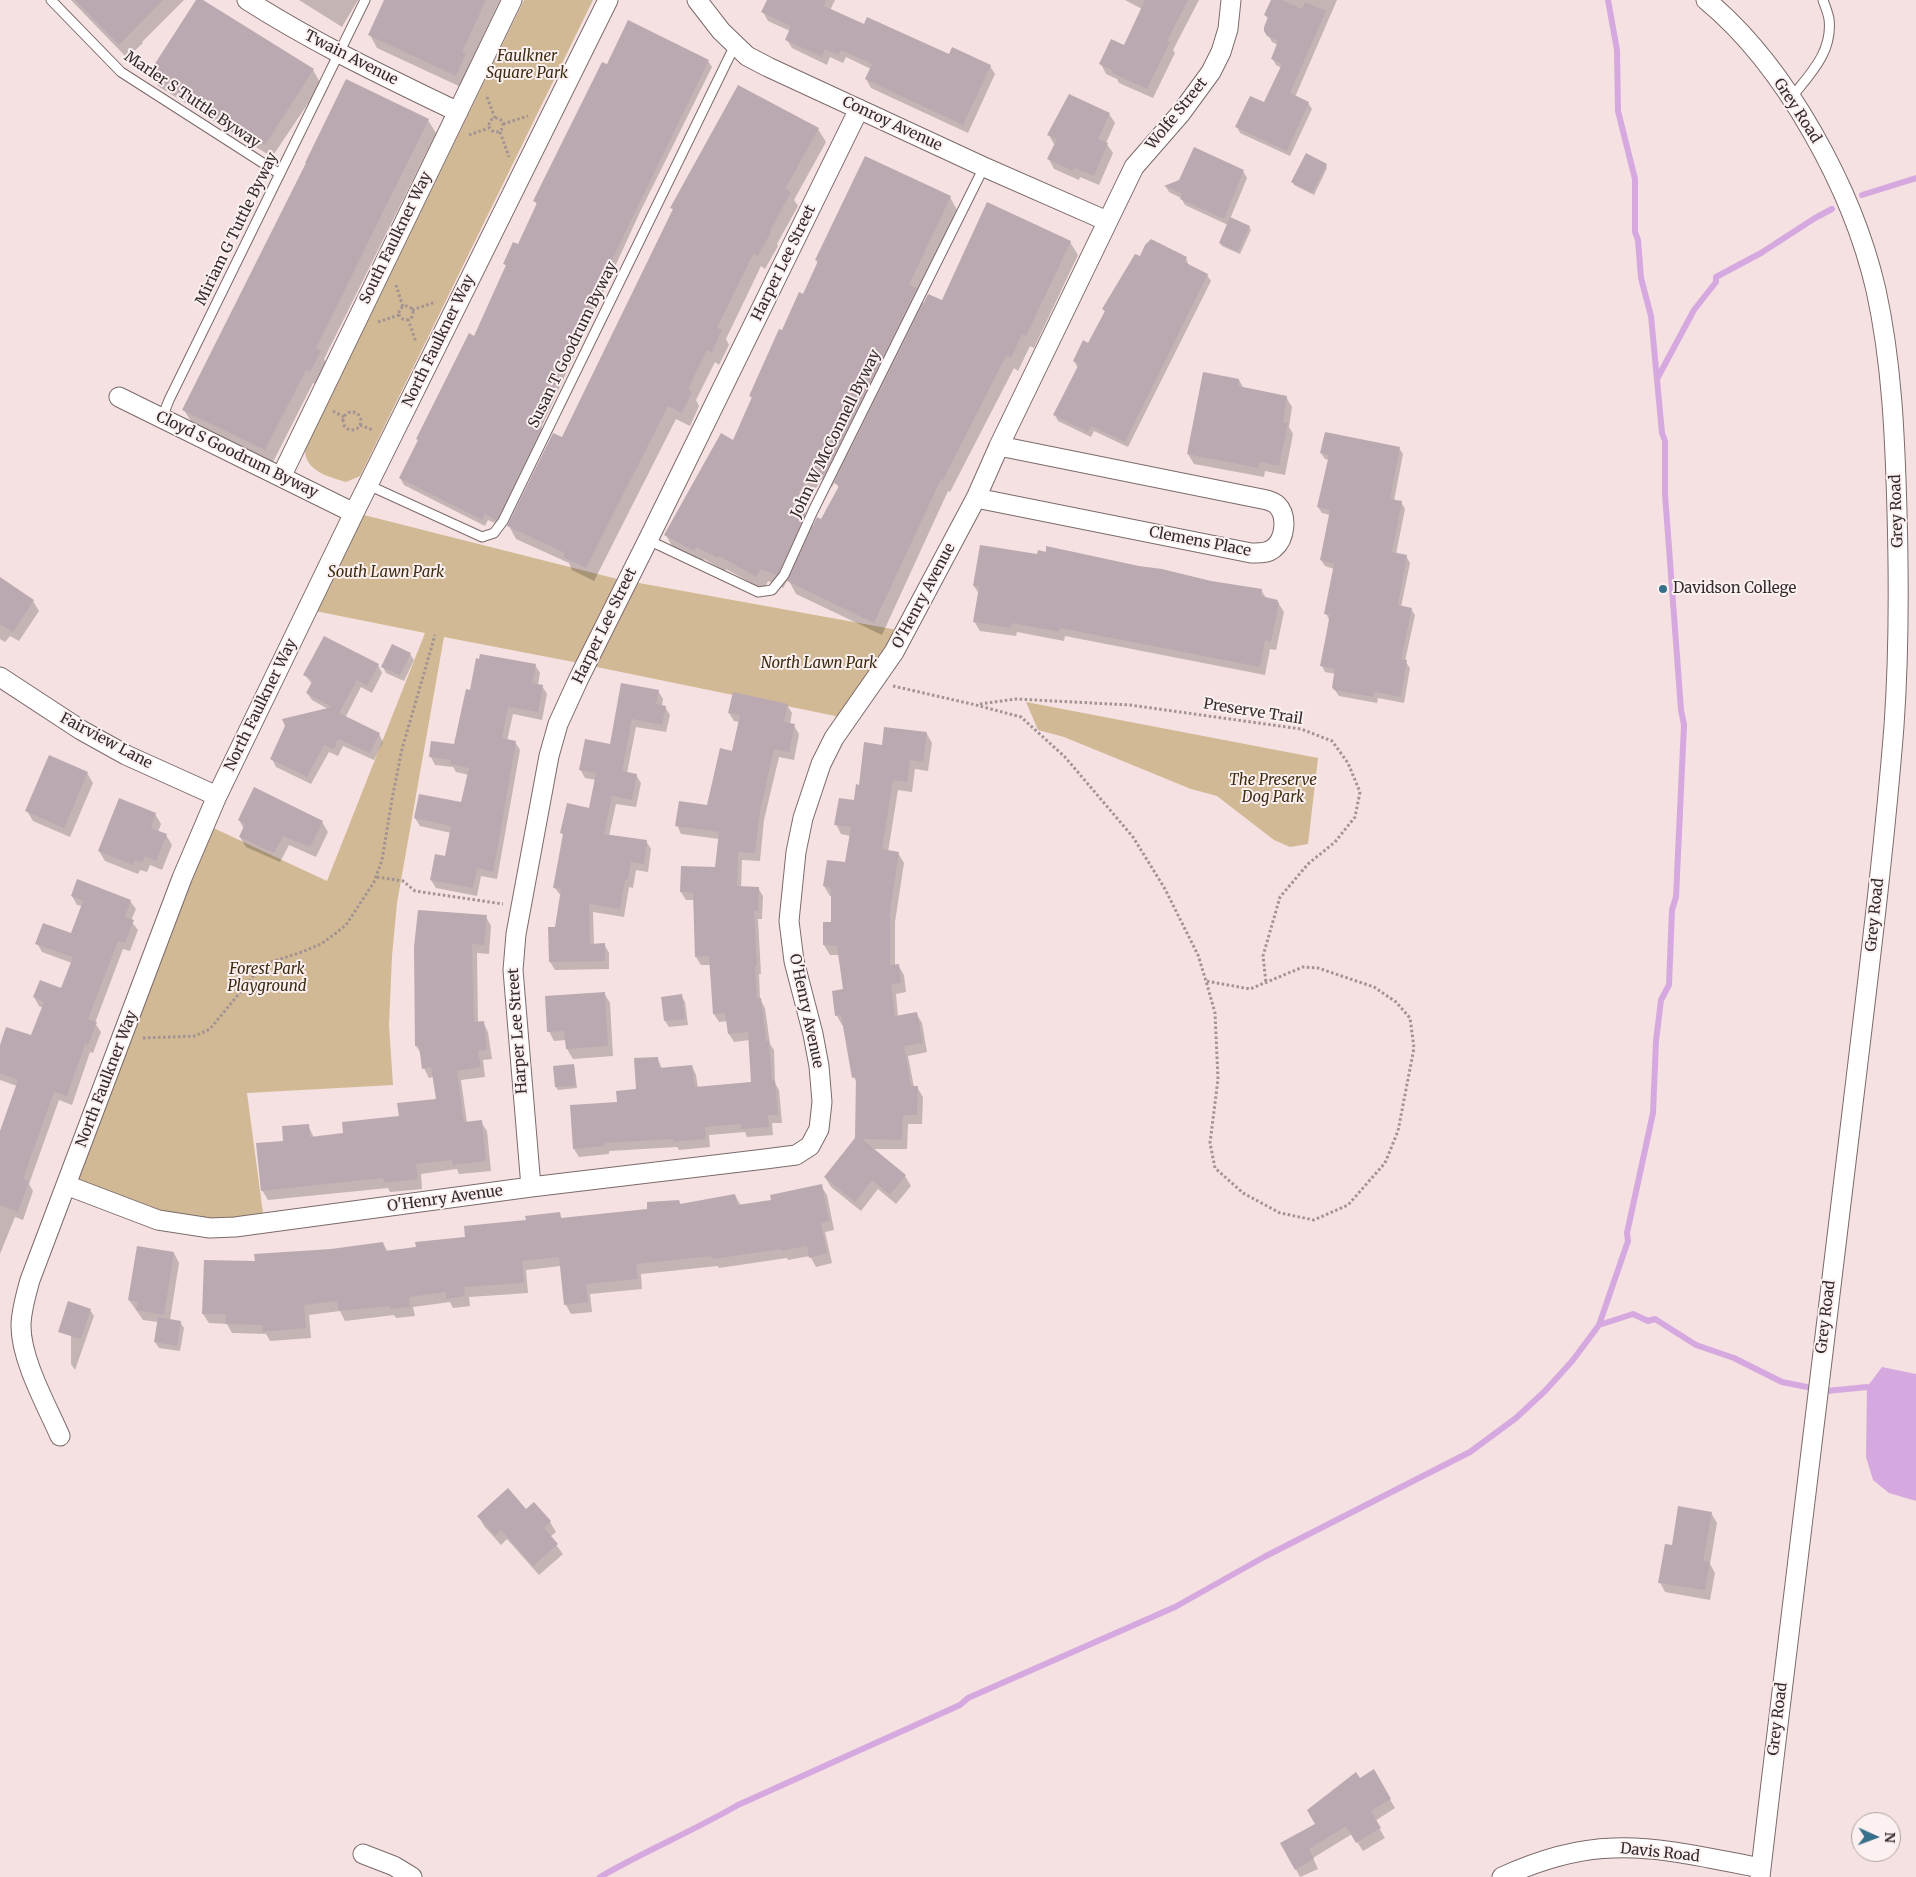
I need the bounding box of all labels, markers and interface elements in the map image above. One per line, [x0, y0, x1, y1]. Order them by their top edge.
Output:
street label: Twain Avenue [301, 27, 401, 89]
street label: Marler S Tuttle Byway [120, 48, 264, 152]
park label: Faulkner Square Park [486, 48, 568, 83]
street label: Wolfe Street [1143, 74, 1211, 154]
street label: Grey Road [1769, 75, 1825, 147]
street label: Conroy Avenue [839, 93, 945, 155]
street label: Miriam G Tuttle Byway [192, 150, 282, 308]
street label: South Faulkner Way [356, 169, 436, 307]
street label: Harper Lee Street [748, 202, 820, 324]
street label: Susan T Goodrum Byway [525, 259, 621, 431]
street label: North Faulkner Way [399, 272, 479, 410]
street label: John W McConnell Byway [787, 347, 885, 521]
street label: Cloyd S Goodrum Byway [153, 408, 321, 502]
street label: Grey Road [1887, 474, 1907, 548]
street label: Clemens Place [1148, 523, 1252, 561]
street label: O'Henry Avenue [889, 540, 959, 652]
park label: South Lawn Park [328, 564, 444, 582]
street label: Harper Lee Street [569, 565, 641, 687]
place label: Davidson College [1673, 580, 1796, 598]
marker: Davidson College [1657, 583, 1669, 595]
street label: North Faulkner Way [221, 636, 301, 774]
park label: North Lawn Park [761, 655, 877, 673]
street label: Preserve Trail [1202, 695, 1304, 729]
street label: Fairview Lane [57, 709, 155, 773]
park label: The Preserve Dog Park [1229, 772, 1317, 807]
street label: Grey Road [1862, 877, 1888, 953]
street label: O'Henry Avenue [785, 952, 827, 1070]
park label: Forest Park Playground [228, 961, 306, 996]
street label: Harper Lee Street [505, 967, 531, 1095]
street label: North Faulkner Way [73, 1008, 141, 1150]
street label: O'Henry Avenue [386, 1182, 504, 1216]
street label: Grey Road [1813, 1279, 1839, 1355]
street label: Grey Road [1765, 1681, 1791, 1757]
north arrow [1851, 1812, 1901, 1862]
text: N [1881, 1832, 1899, 1843]
street label: Davis Road [1619, 1840, 1701, 1866]

